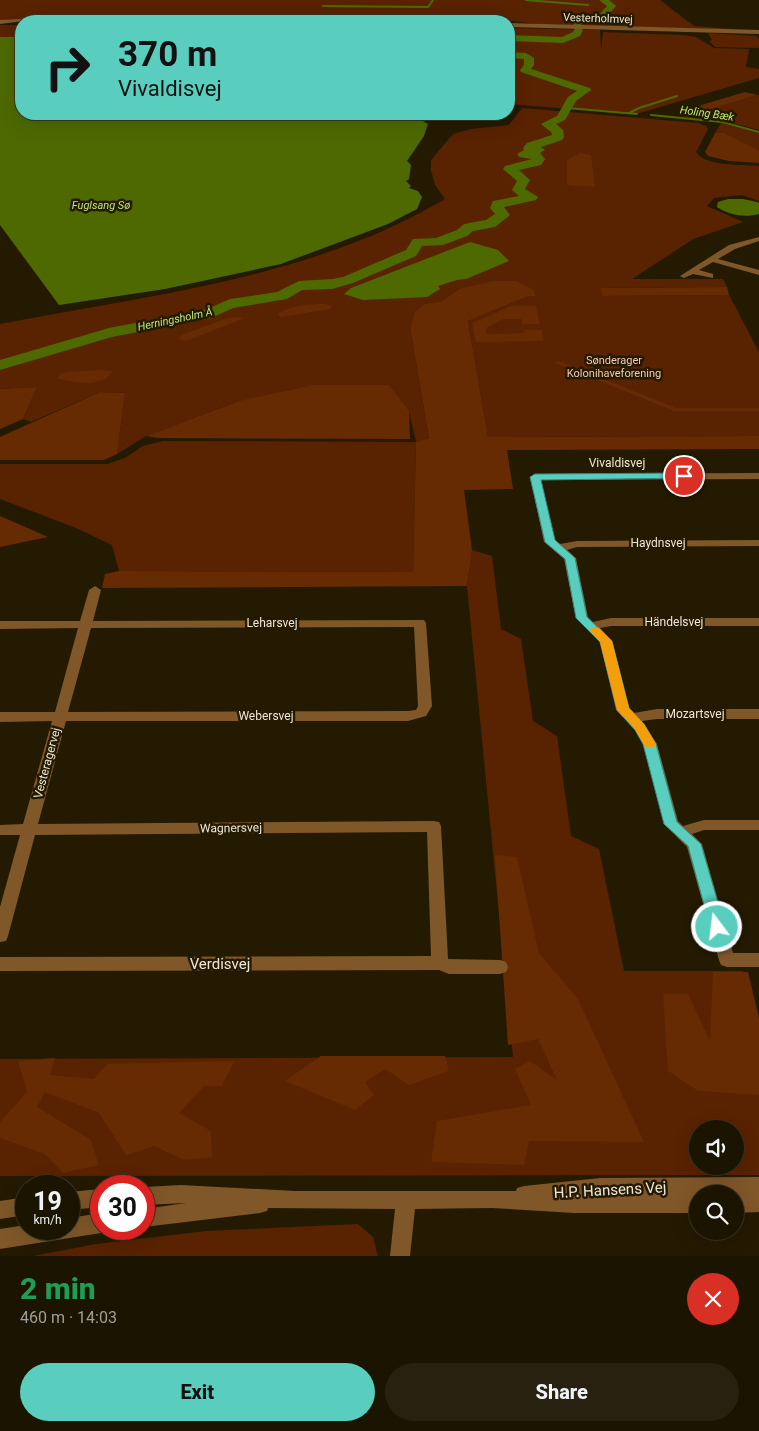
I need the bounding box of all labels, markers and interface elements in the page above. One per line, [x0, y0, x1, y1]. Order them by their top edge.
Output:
street label: Vesterholmvej [563, 11, 633, 26]
text: 370 m [118, 34, 217, 75]
icon: right [35, 35, 100, 100]
text: Vivaldisvej [118, 76, 222, 101]
water label: Holing Bæk [679, 103, 735, 124]
water label: Fuglsang Sø [72, 199, 130, 212]
water label: Herningsholm Å [136, 304, 214, 334]
park label: Sønderager Kolonihaveforening [567, 354, 661, 380]
pin [663, 455, 705, 497]
street label: Vivaldisvej [589, 456, 645, 470]
icon: arrive [670, 462, 698, 490]
street label: Haydnsvej [630, 536, 686, 550]
street label: Händelsvej [645, 615, 704, 629]
street label: Leharsvej [246, 616, 298, 630]
street label: Mozartsvej [665, 707, 725, 721]
street label: Webersvej [238, 709, 294, 723]
street label: Vesteragervej [31, 726, 63, 800]
street label: Wagnersvej [200, 820, 262, 836]
position arrow [690, 900, 742, 952]
street label: Verdisvej [190, 955, 250, 973]
map controls [689, 1120, 744, 1240]
button: sound [689, 1120, 744, 1175]
speed limit sign: 30 [90, 1175, 155, 1240]
street label: H.P. Hansens Vej [553, 1178, 667, 1202]
button: search [689, 1185, 744, 1240]
text: 19 [33, 1187, 62, 1216]
text: km/h [33, 1213, 62, 1227]
text: 2 min [20, 1271, 96, 1306]
button: close [687, 1273, 739, 1325]
text: 460 m · 14:03 [20, 1308, 117, 1327]
button: Exit [20, 1363, 375, 1421]
button: Share [385, 1363, 739, 1421]

